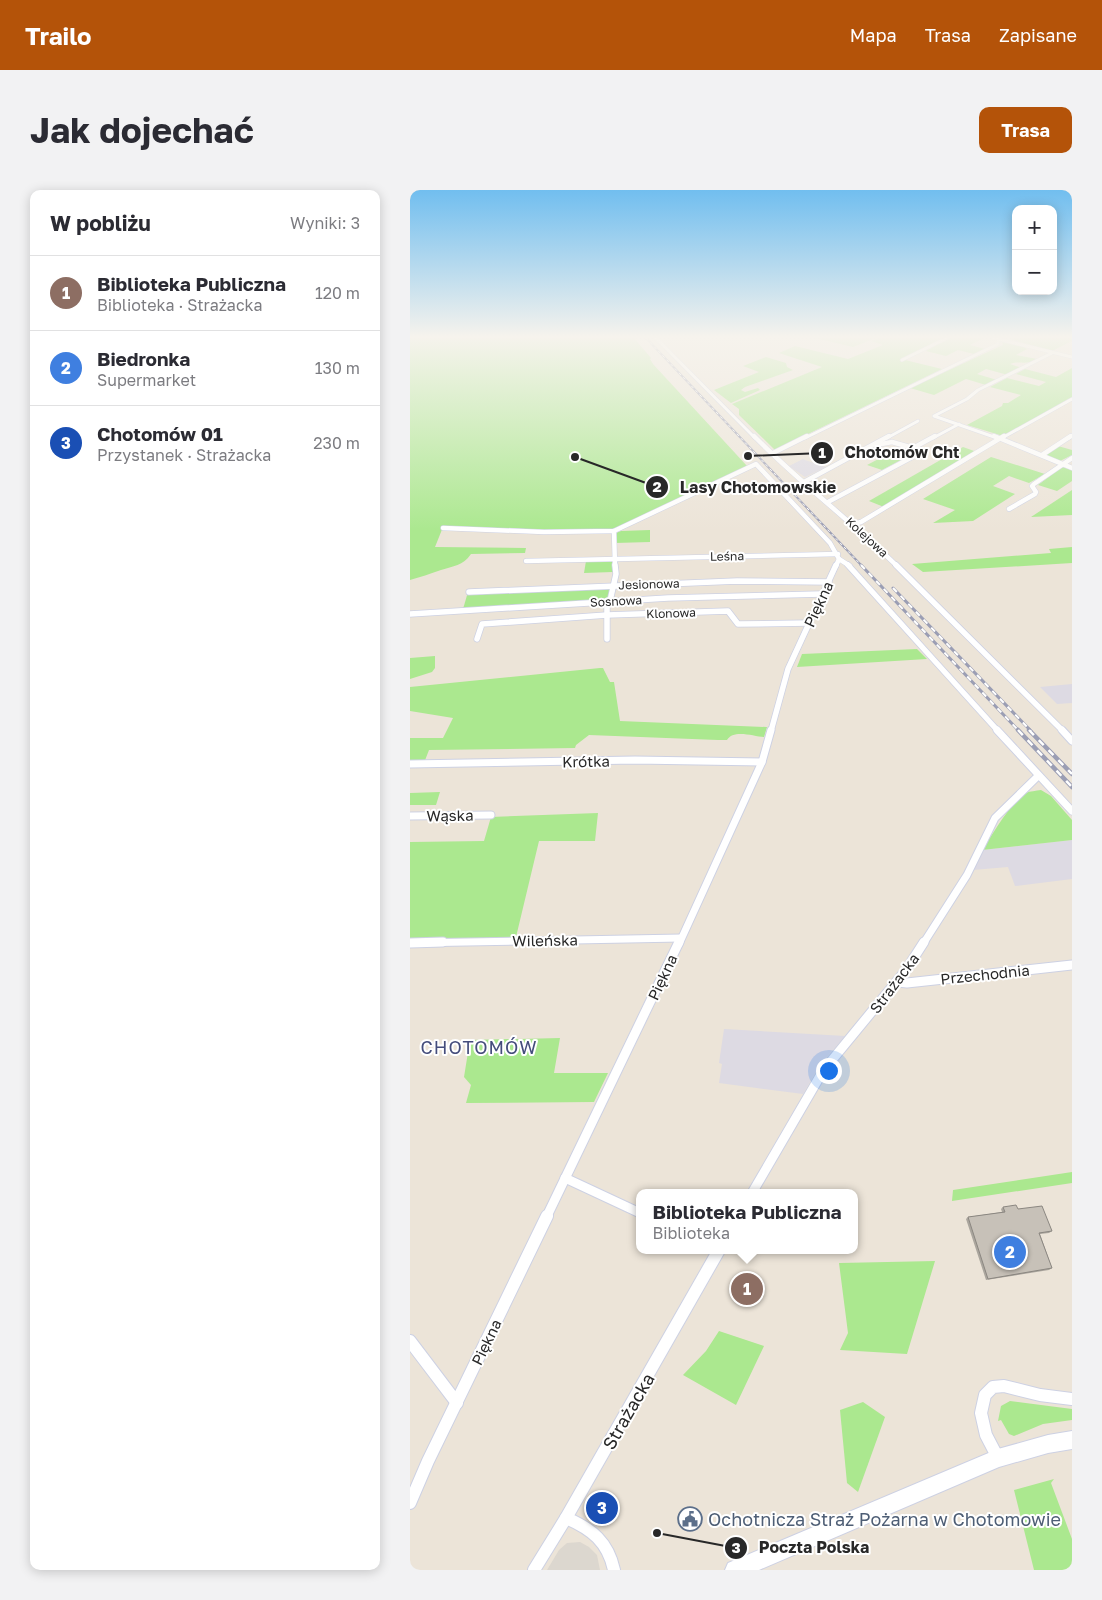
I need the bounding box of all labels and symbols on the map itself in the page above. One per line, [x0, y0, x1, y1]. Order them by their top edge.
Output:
callout: Chotomów Cht [809, 437, 969, 468]
text: Chotomów Cht [845, 442, 959, 462]
text: 1 [818, 443, 826, 461]
callout: Lasy Chotomowskie [645, 471, 846, 502]
text: 2 [652, 477, 662, 495]
text: Lasy Chotomowskie [680, 477, 836, 497]
street label: Kolejowa [843, 514, 891, 560]
street label: Leśna [710, 548, 744, 564]
street label: Jesionowa [618, 575, 680, 593]
street label: Piękna [800, 578, 836, 630]
street label: Sosnowa [590, 592, 642, 610]
street label: Klonowa [646, 605, 696, 621]
street label: Krótka [562, 752, 610, 770]
street label: Wąska [426, 806, 474, 824]
street label: Wileńska [512, 930, 578, 950]
street label: Strażacka [866, 949, 922, 1017]
street label: Piękna [644, 951, 680, 1003]
street label: Przechodnia [940, 960, 1030, 988]
district label: CHOTOMÓW [421, 1036, 537, 1058]
your location [816, 1058, 842, 1084]
pin: 2 [994, 1233, 1026, 1271]
pin: 1 [731, 1270, 763, 1308]
street label: Piękna [467, 1316, 505, 1368]
street label: Strażacka [597, 1369, 659, 1453]
pin: 3 [586, 1489, 618, 1527]
public building icon: Ochotnicza Straż Pożarna w Chotomowie [677, 1506, 703, 1532]
place label: Ochotnicza Straż Pożarna w Chotomowie [708, 1508, 1061, 1530]
callout: Poczta Polska [723, 1532, 879, 1563]
text: Poczta Polska [759, 1537, 869, 1557]
text: 3 [731, 1538, 741, 1556]

